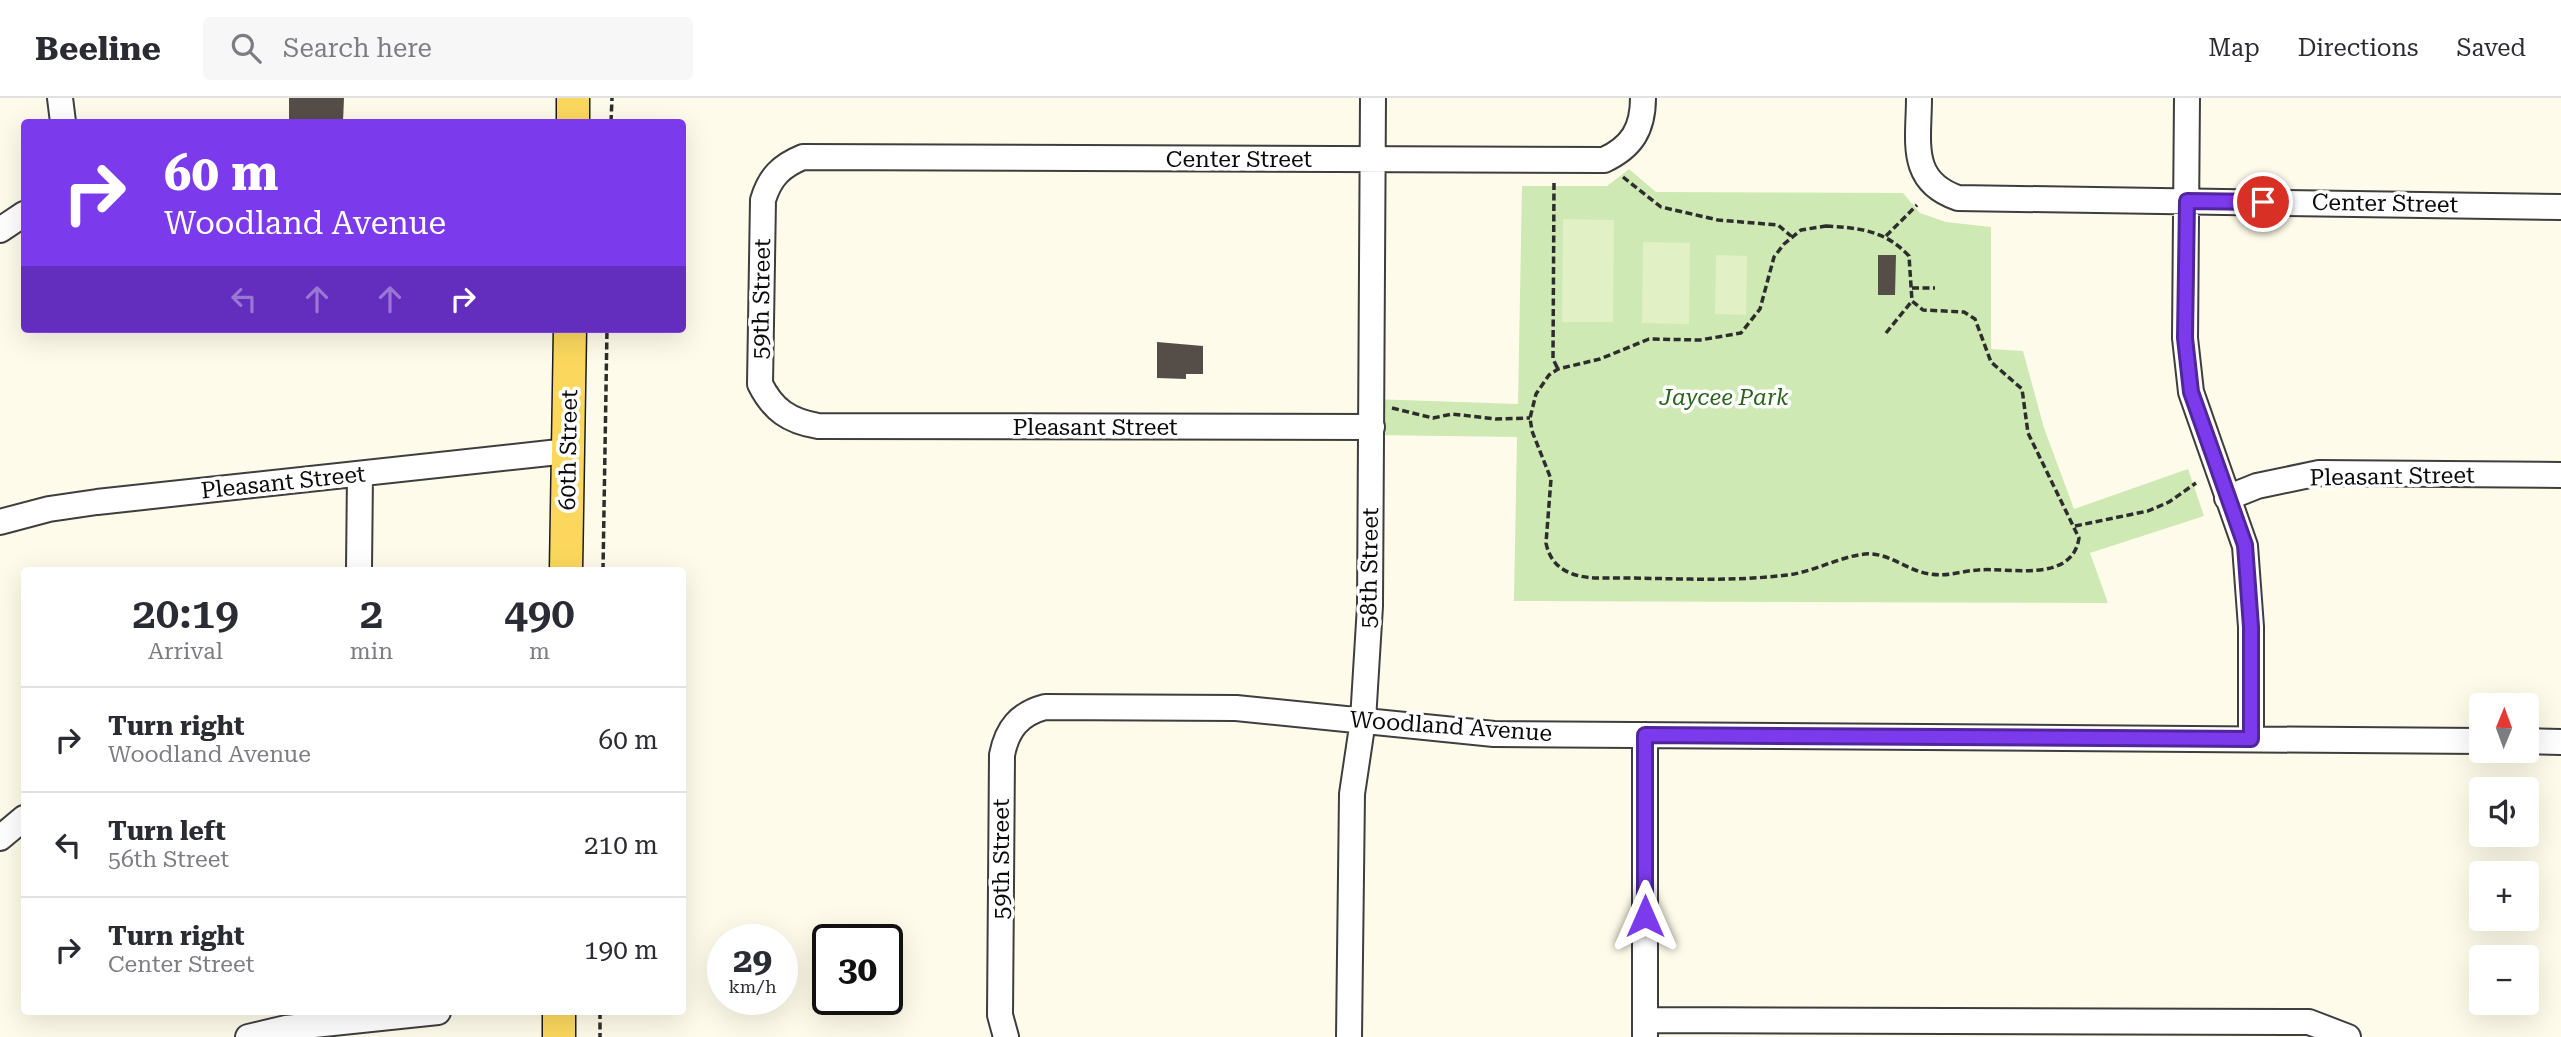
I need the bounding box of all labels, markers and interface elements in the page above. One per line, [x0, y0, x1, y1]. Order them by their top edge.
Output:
search box [203, 17, 693, 80]
text: Beeline [35, 29, 161, 68]
icon: search [227, 29, 265, 67]
text: Search here [283, 33, 432, 63]
text: Map [2208, 34, 2260, 62]
text: Directions [2298, 34, 2418, 62]
text: Saved [2456, 34, 2526, 62]
text: 60 m [164, 145, 279, 202]
street label: Center Street [1166, 146, 1313, 173]
icon: right [49, 147, 140, 238]
pin [2233, 172, 2293, 232]
icon: arrive [2244, 183, 2282, 221]
street label: Center Street [2312, 189, 2459, 218]
text: Woodland Avenue [164, 204, 446, 242]
street label: 59th Street [747, 238, 776, 360]
icon: left [225, 280, 263, 318]
icon: ahead [298, 280, 336, 318]
icon: ahead [371, 280, 409, 318]
icon: right [444, 280, 482, 318]
park label: Jaycee Park [1659, 384, 1789, 411]
street label: 60th Street [554, 389, 583, 511]
street label: Pleasant Street [1012, 414, 1178, 441]
street label: Pleasant Street [199, 460, 367, 505]
street label: Pleasant Street [2309, 462, 2475, 491]
street label: 58th Street [1355, 507, 1384, 629]
text: 20:19 [132, 589, 239, 638]
text: 2 [360, 589, 383, 638]
text: 490 [504, 589, 575, 638]
text: Arrival [148, 638, 223, 665]
text: min [350, 638, 393, 665]
text: m [529, 638, 550, 665]
north arrow [2469, 693, 2539, 763]
map controls [2469, 693, 2539, 1015]
street label: Woodland Avenue [1349, 706, 1553, 747]
text: Turn right [108, 711, 244, 741]
icon: right [49, 721, 87, 759]
text: 60 m [599, 725, 658, 755]
text: Woodland Avenue [108, 741, 311, 768]
button: sound [2469, 777, 2539, 847]
street label: 59th Street [988, 798, 1015, 919]
text: Turn left [108, 816, 226, 846]
icon: left [49, 826, 87, 864]
text: 210 m [584, 830, 658, 860]
text: 56th Street [108, 846, 229, 873]
button: + [2469, 861, 2539, 931]
position arrow [1608, 879, 1682, 953]
text: Turn right [108, 921, 244, 951]
speed limit sign: 30 [812, 924, 903, 1015]
icon: right [49, 931, 87, 969]
text: 190 m [584, 935, 658, 965]
text: 29 [733, 940, 772, 981]
button: − [2469, 945, 2539, 1015]
text: Center Street [108, 951, 254, 978]
text: km/h [728, 976, 777, 997]

